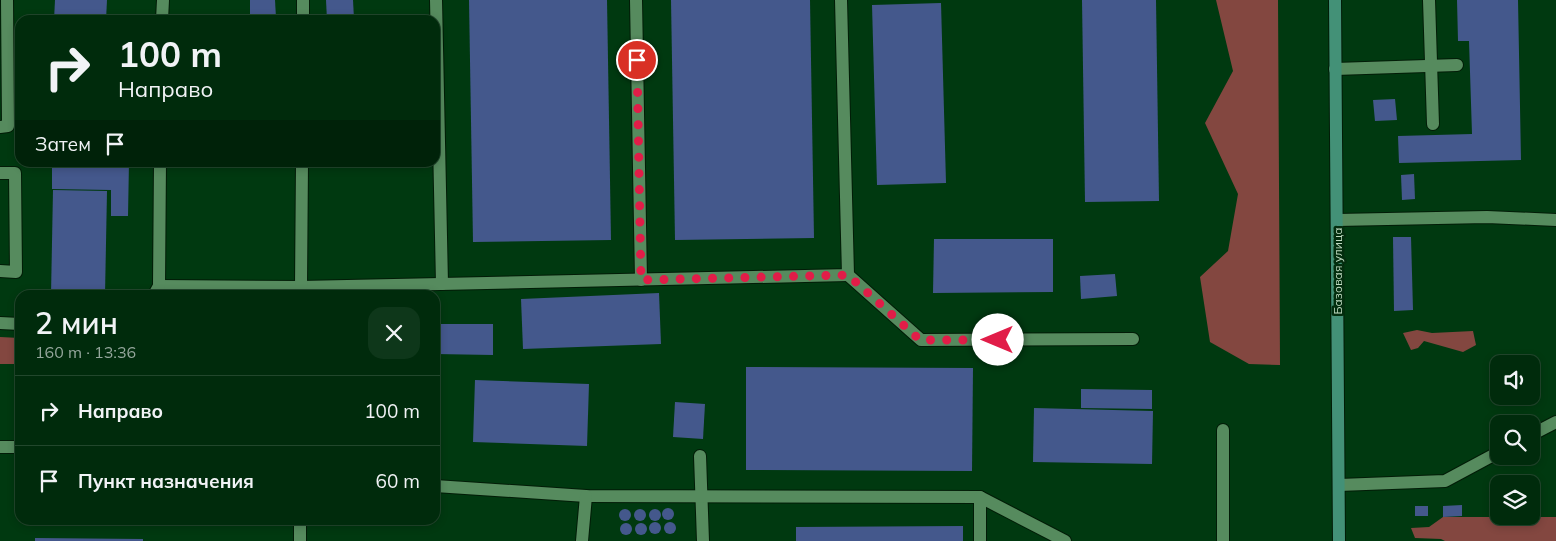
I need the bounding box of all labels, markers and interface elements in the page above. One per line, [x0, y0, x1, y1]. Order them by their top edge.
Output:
text: 100 m [118, 32, 222, 76]
icon: right [35, 35, 100, 100]
pin [616, 39, 658, 81]
icon: arrive [623, 46, 651, 74]
text: Направо [118, 75, 213, 103]
icon: arrive [101, 130, 129, 158]
text: Затем [35, 132, 91, 156]
street label: Базовая улица [1330, 227, 1345, 315]
text: 2 мин [35, 304, 118, 342]
button: close [368, 307, 420, 359]
position arrow [971, 313, 1023, 365]
text: 160 m · 13:36 [35, 342, 136, 362]
map controls [1490, 355, 1540, 525]
button: sound [1490, 355, 1540, 405]
icon: right [35, 397, 63, 425]
text: Направо [78, 399, 163, 423]
text: 100 m [364, 399, 420, 423]
button: search [1490, 415, 1540, 465]
icon: arrive [35, 467, 63, 495]
text: Пункт назначения [78, 469, 254, 493]
text: 60 m [376, 469, 420, 493]
button: layers [1490, 475, 1540, 525]

